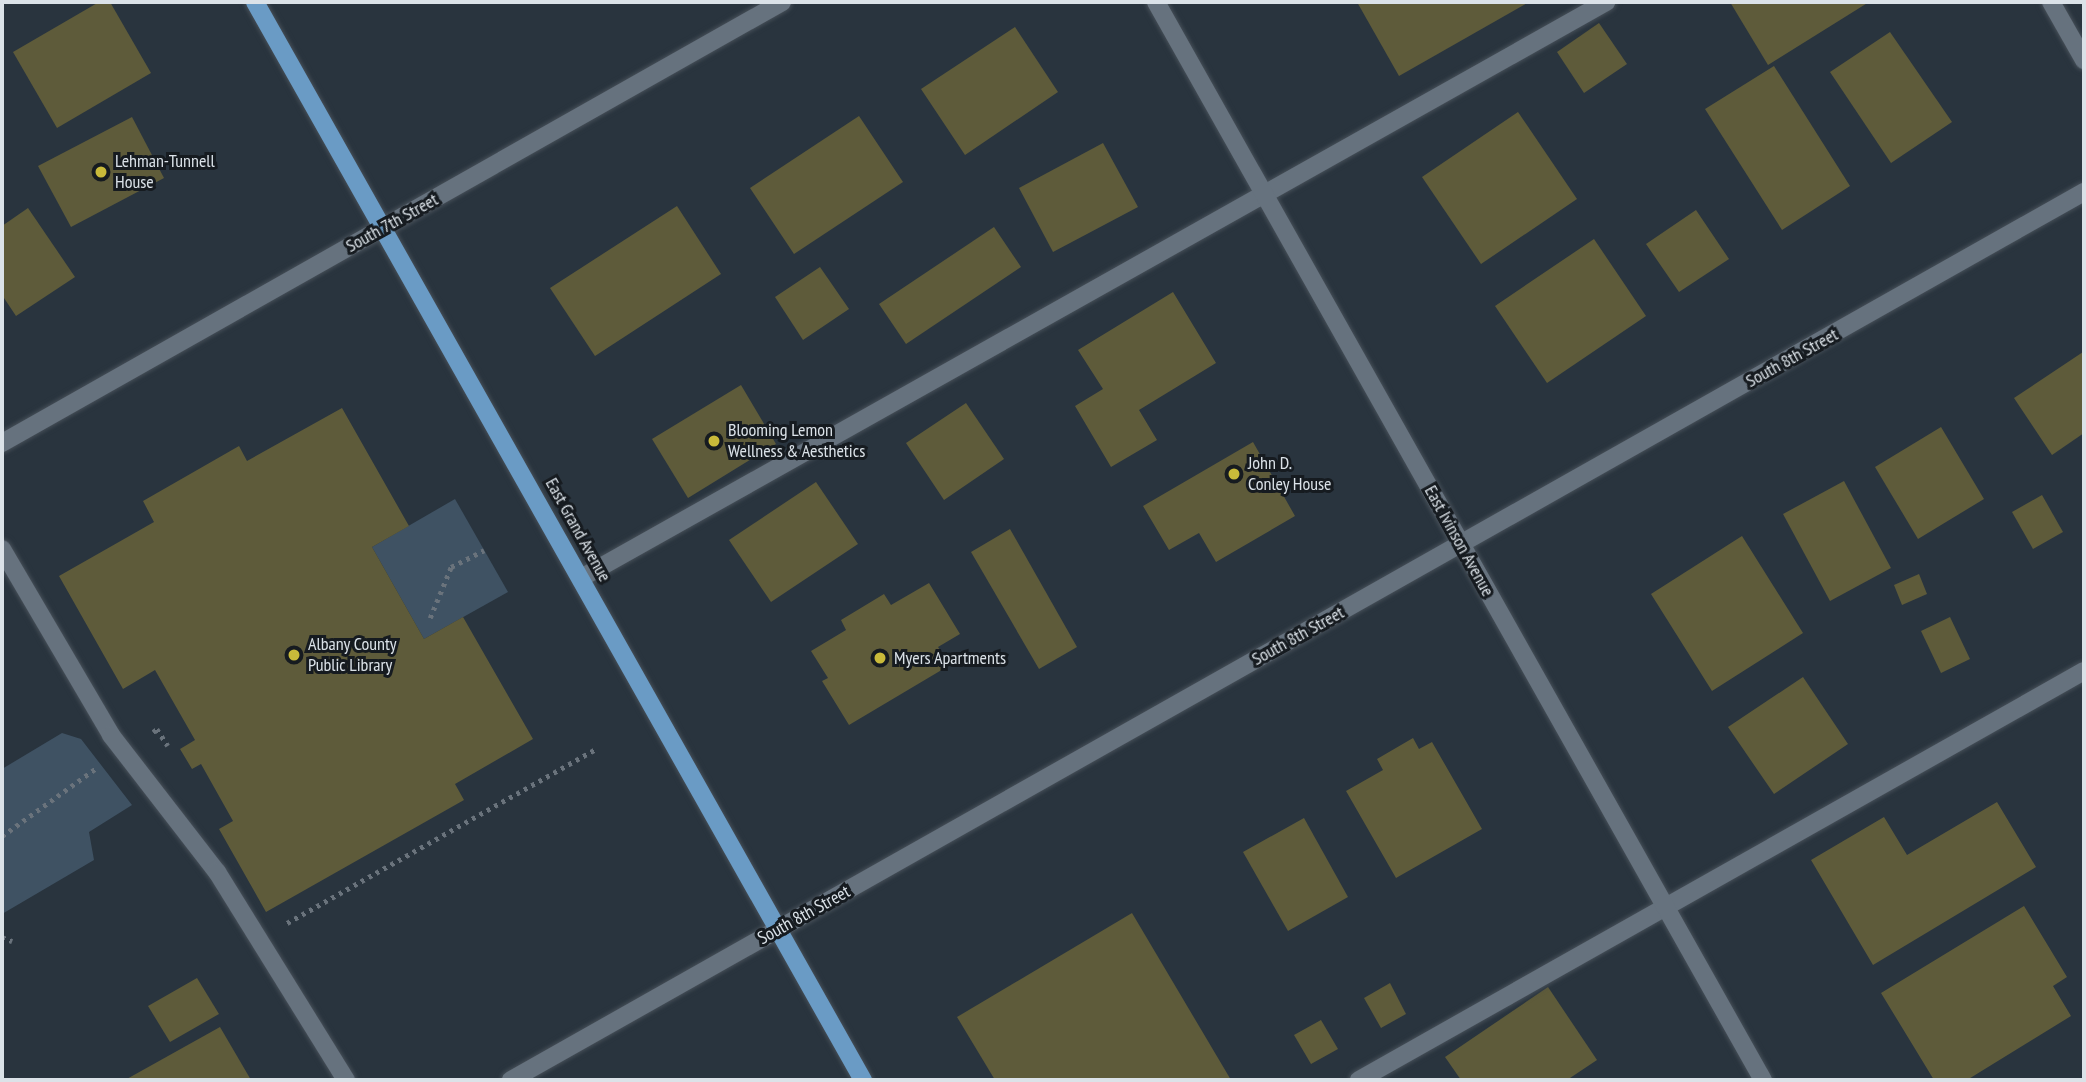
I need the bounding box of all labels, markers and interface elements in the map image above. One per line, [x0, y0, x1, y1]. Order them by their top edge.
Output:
place label: Lehman-Tunnell House [115, 151, 215, 194]
marker: Lehman-Tunnell House [93, 164, 109, 180]
street label: South 7th Street [342, 189, 442, 257]
street label: South 8th Street [1742, 324, 1842, 392]
place label: Blooming Lemon Wellness & Aesthetics [728, 420, 866, 462]
marker: Blooming Lemon Wellness & Aesthetics [706, 433, 722, 449]
place label: John D. Conley House [1248, 453, 1332, 496]
marker: John D. Conley House [1226, 466, 1242, 482]
street label: East Grand Avenue [540, 474, 616, 586]
street label: East Ivinson Avenue [1420, 482, 1498, 600]
street label: South 8th Street [1248, 602, 1348, 670]
place label: Albany County Public Library [308, 634, 397, 676]
marker: Albany County Public Library [286, 647, 302, 663]
place label: Myers Apartments [894, 647, 1006, 669]
marker: Myers Apartments [872, 650, 888, 666]
street label: South 8th Street [754, 881, 854, 949]

